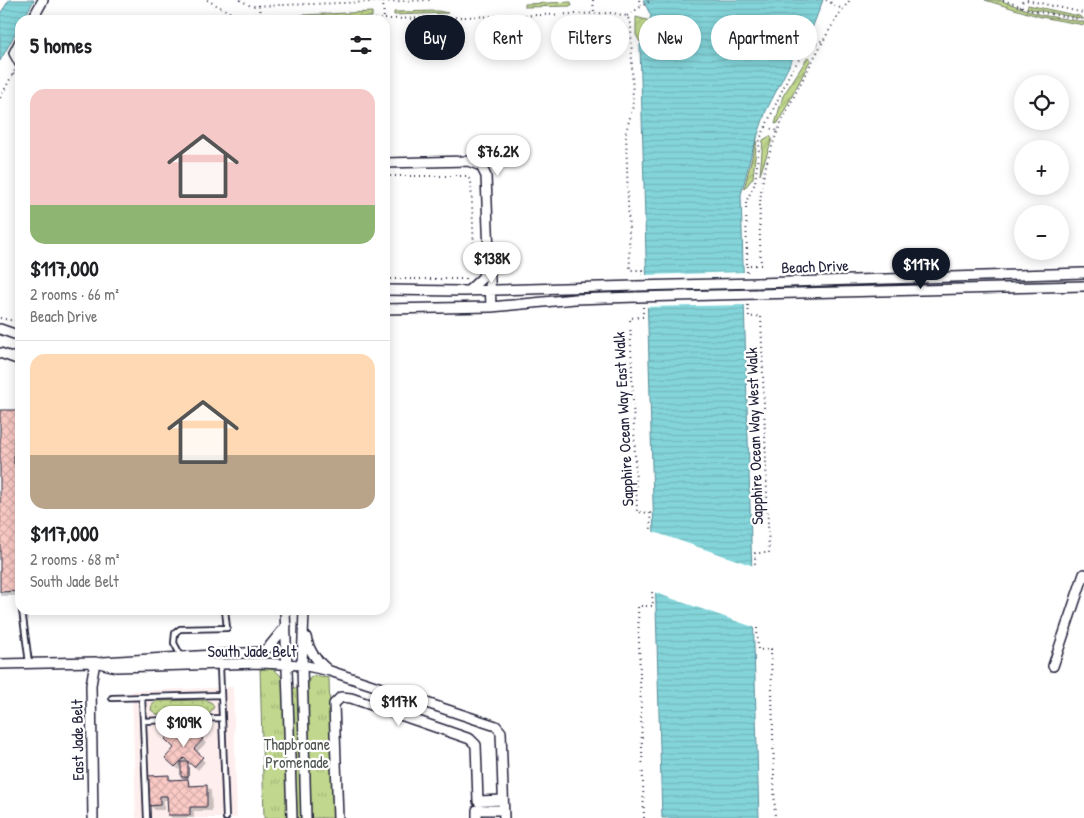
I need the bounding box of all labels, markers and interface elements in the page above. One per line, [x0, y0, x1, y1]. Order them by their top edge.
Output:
chip: Buy [405, 15, 465, 60]
chip: Rent [475, 15, 541, 60]
chip: Filters [551, 15, 629, 60]
chip: New [639, 15, 701, 60]
chip: Apartment [711, 15, 817, 60]
text: 5 homes [30, 31, 92, 60]
icon: filters [347, 31, 375, 59]
map controls [1014, 75, 1069, 260]
button: locate [1014, 75, 1069, 130]
icon: home [158, 121, 248, 211]
pin: $76.2K [457, 134, 539, 177]
text: $76.2K [477, 140, 519, 162]
button: + [1014, 140, 1069, 195]
button: − [1014, 205, 1069, 260]
pin: $138K [457, 242, 527, 284]
text: $138K [474, 247, 510, 269]
pin: $117K [886, 248, 956, 290]
text: $117K [903, 253, 939, 275]
text: $117,000 [30, 254, 99, 283]
street label: Beach Drive [781, 254, 850, 278]
text: 2 rooms · 66 m² [30, 283, 119, 305]
text: Beach Drive [30, 305, 97, 327]
street label: Sapphire Ocean Way East Walk [607, 331, 639, 507]
street label: Sapphire Ocean Way West Walk [740, 346, 768, 525]
icon: home [158, 387, 248, 477]
text: $117,000 [30, 519, 99, 548]
text: 2 rooms · 68 m² [30, 548, 119, 570]
text: South Jade Belt [30, 570, 119, 592]
street label: South Jade Belt [208, 640, 297, 662]
pin: $117K [364, 684, 434, 727]
text: $117K [381, 690, 417, 712]
street label: East Jade Belt [65, 699, 89, 781]
pin: $109K [149, 706, 219, 748]
text: $109K [166, 711, 202, 733]
park label: Thapbroane Promenade [264, 733, 331, 773]

